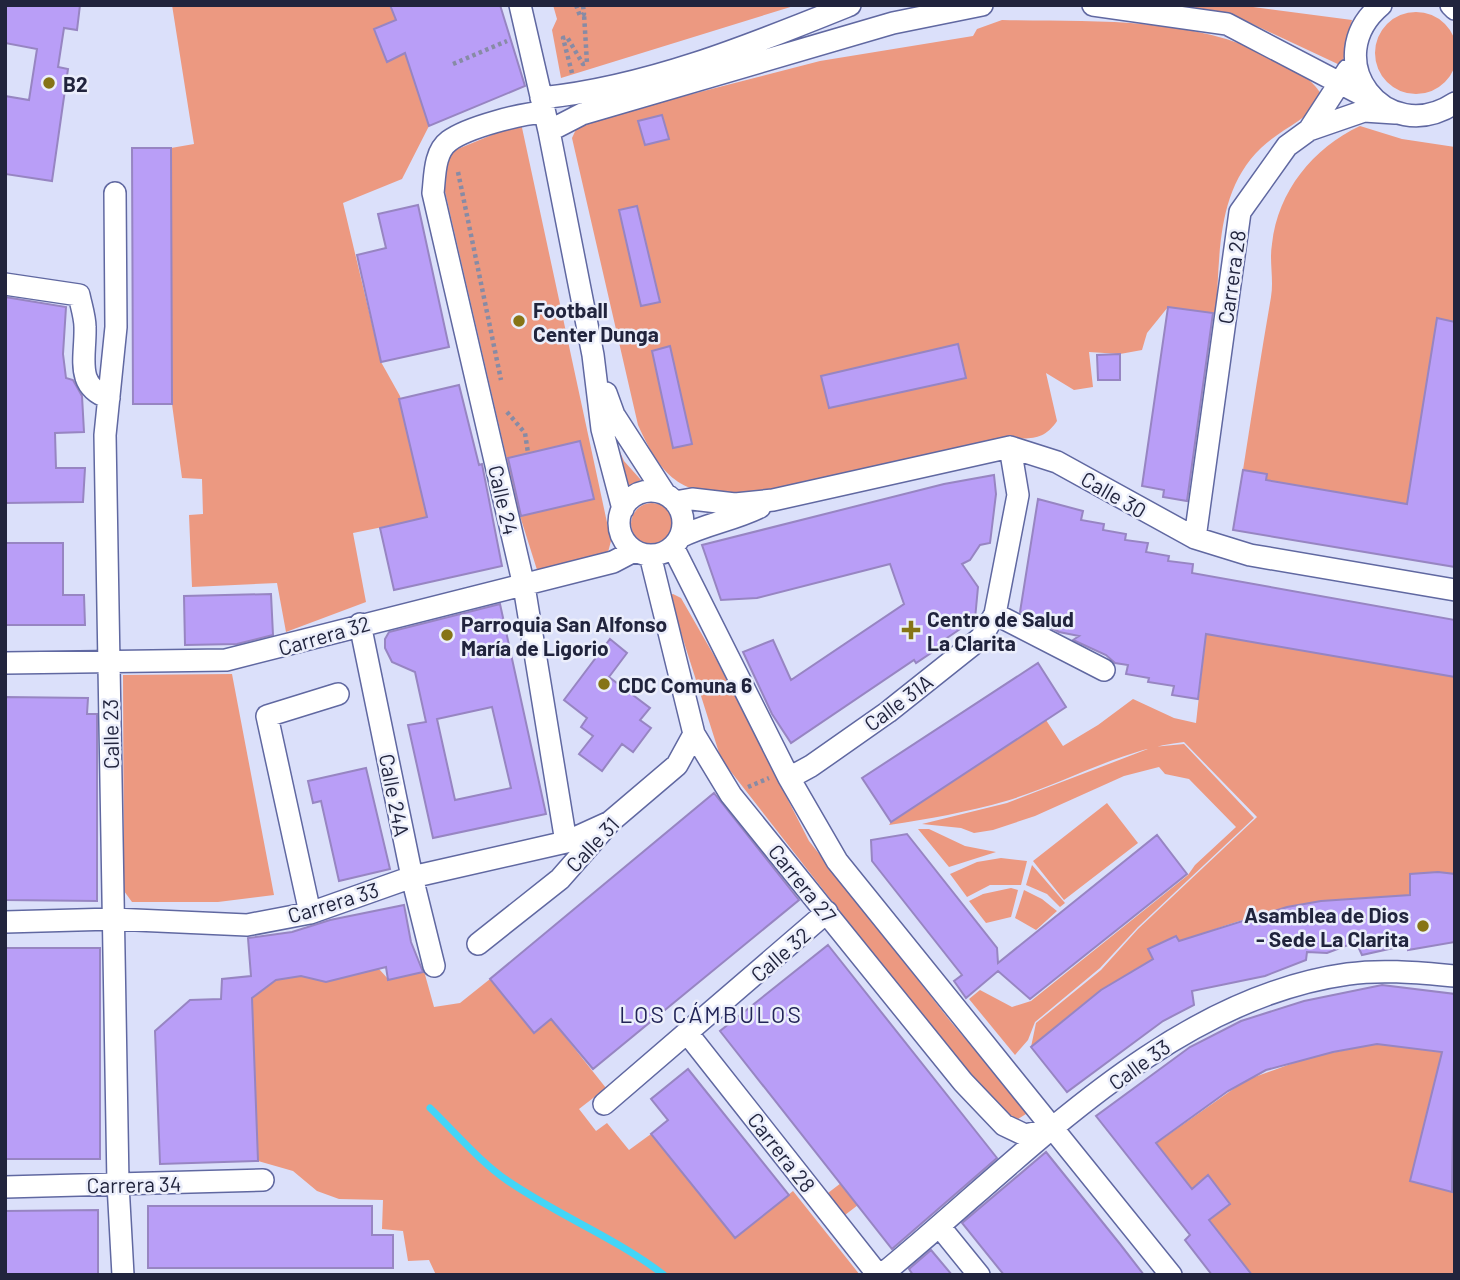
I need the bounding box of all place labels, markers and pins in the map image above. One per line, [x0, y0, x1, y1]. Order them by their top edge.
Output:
place label: B2 [63, 71, 88, 96]
marker: B2 [41, 75, 57, 91]
place label: Football Center Dunga [533, 297, 659, 346]
marker: Football Center Dunga [511, 313, 527, 329]
place label: Centro de Salud La Clarita [927, 606, 1074, 655]
place label: Parroquia San Alfonso María de Ligorio [461, 611, 667, 660]
marker: Centro de Salud La Clarita [901, 620, 921, 640]
marker: Parroquia San Alfonso María de Ligorio [439, 627, 455, 643]
place label: CDC Comuna 6 [618, 672, 752, 697]
marker: CDC Comuna 6 [596, 676, 612, 692]
place label: Asamblea de Dios - Sede La Clarita [1244, 902, 1409, 951]
marker: Asamblea de Dios - Sede La Clarita [1415, 918, 1431, 934]

